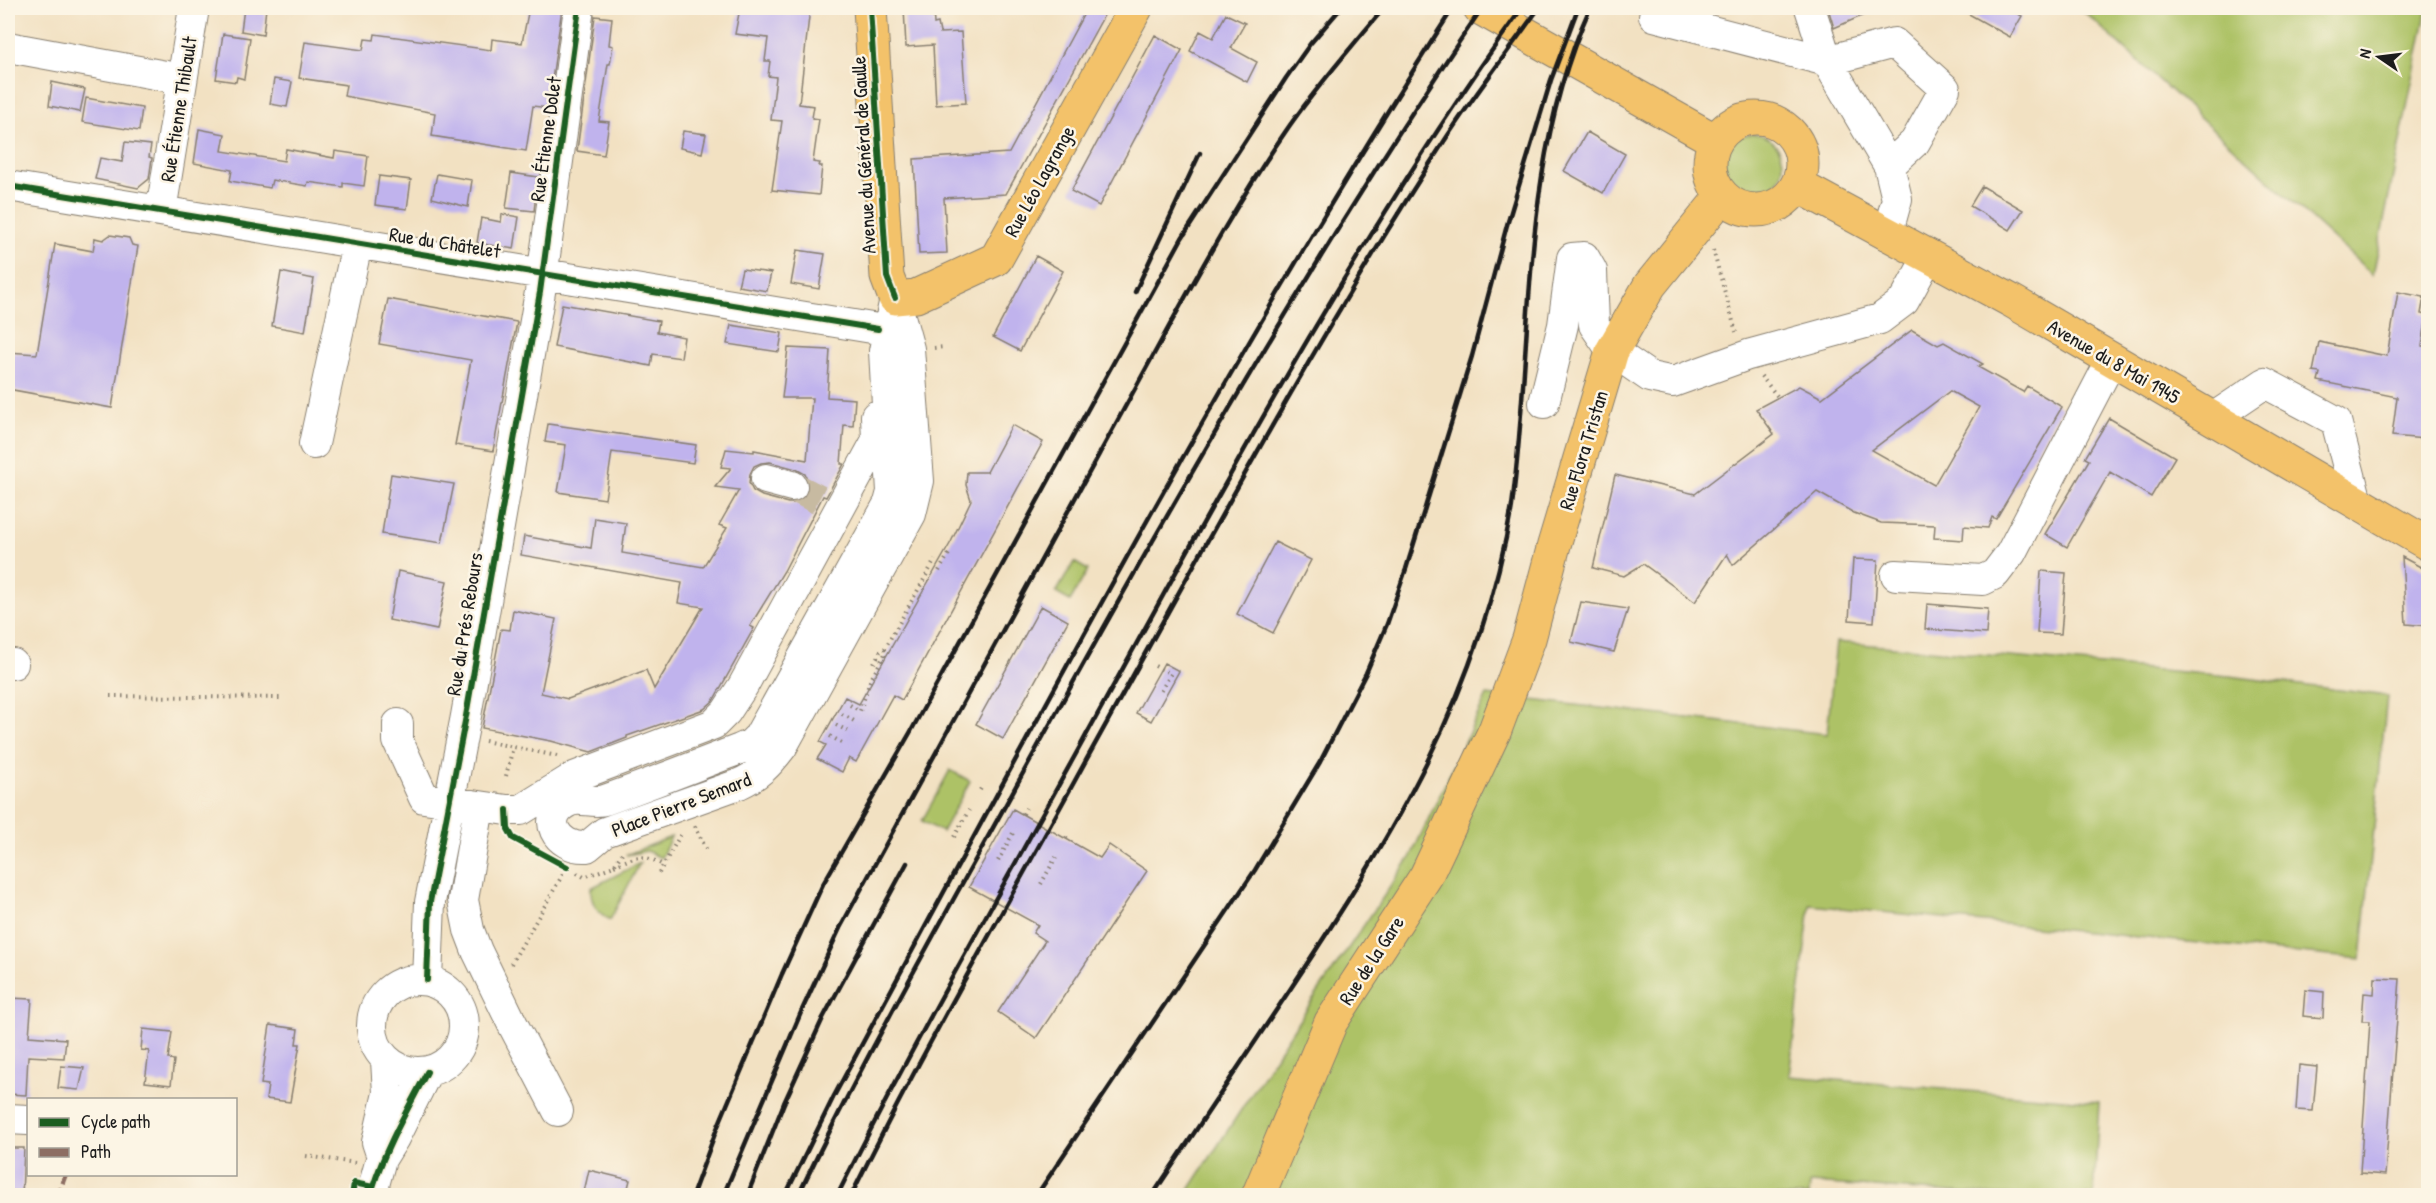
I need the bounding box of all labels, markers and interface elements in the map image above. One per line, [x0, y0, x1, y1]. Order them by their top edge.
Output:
north arrow [2349, 27, 2409, 87]
street label: Rue Étienne Thibault [153, 33, 203, 184]
text: N [2353, 46, 2376, 60]
street label: Avenue du Général de Gaulle [844, 55, 882, 255]
street label: Rue Étienne Dolet [523, 74, 567, 203]
street label: Rue Léo Lagrange [997, 120, 1081, 241]
street label: Rue du Châtelet [387, 220, 504, 264]
street label: Avenue du 8 Mai 1945 [2043, 312, 2185, 410]
street label: Rue Flora Tristan [1552, 387, 1614, 513]
street label: Rue du Prés Rebours [439, 550, 489, 697]
street label: Place Pierre Semard [607, 765, 755, 843]
street label: Rue de la Gare [1332, 910, 1410, 1010]
legend [27, 1098, 237, 1176]
text: Cycle path [81, 1109, 151, 1134]
text: Path [81, 1139, 111, 1164]

